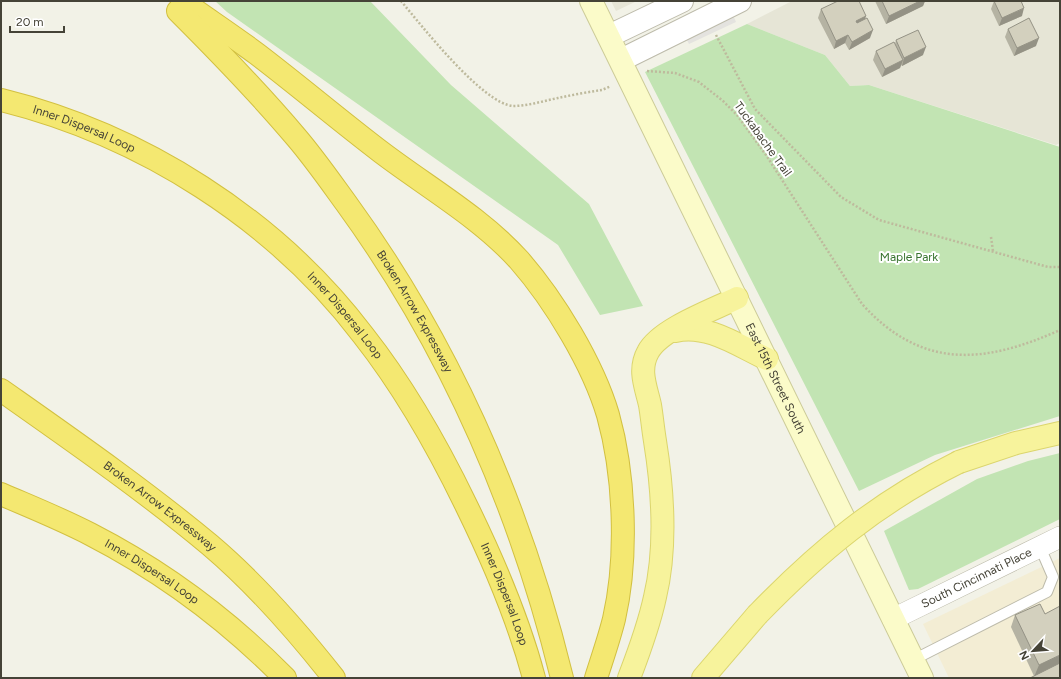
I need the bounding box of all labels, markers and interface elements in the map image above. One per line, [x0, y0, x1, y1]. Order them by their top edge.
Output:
scale bar [10, 8, 64, 34]
text: 20 m [16, 15, 44, 29]
street label: Tuckabache Trail [731, 99, 795, 179]
street label: Inner Dispersal Loop [31, 102, 138, 155]
street label: Broken Arrow Expressway [374, 248, 456, 376]
park label: Maple Park [880, 250, 938, 264]
street label: Inner Dispersal Loop [305, 269, 385, 361]
street label: East 15th Street South [743, 321, 809, 436]
street label: Broken Arrow Expressway [101, 458, 220, 555]
street label: Inner Dispersal Loop [102, 536, 202, 607]
street label: Inner Dispersal Loop [478, 541, 531, 647]
street label: South Cincinnati Place [919, 545, 1034, 611]
north arrow [1013, 631, 1053, 671]
text: N [1017, 648, 1032, 662]

